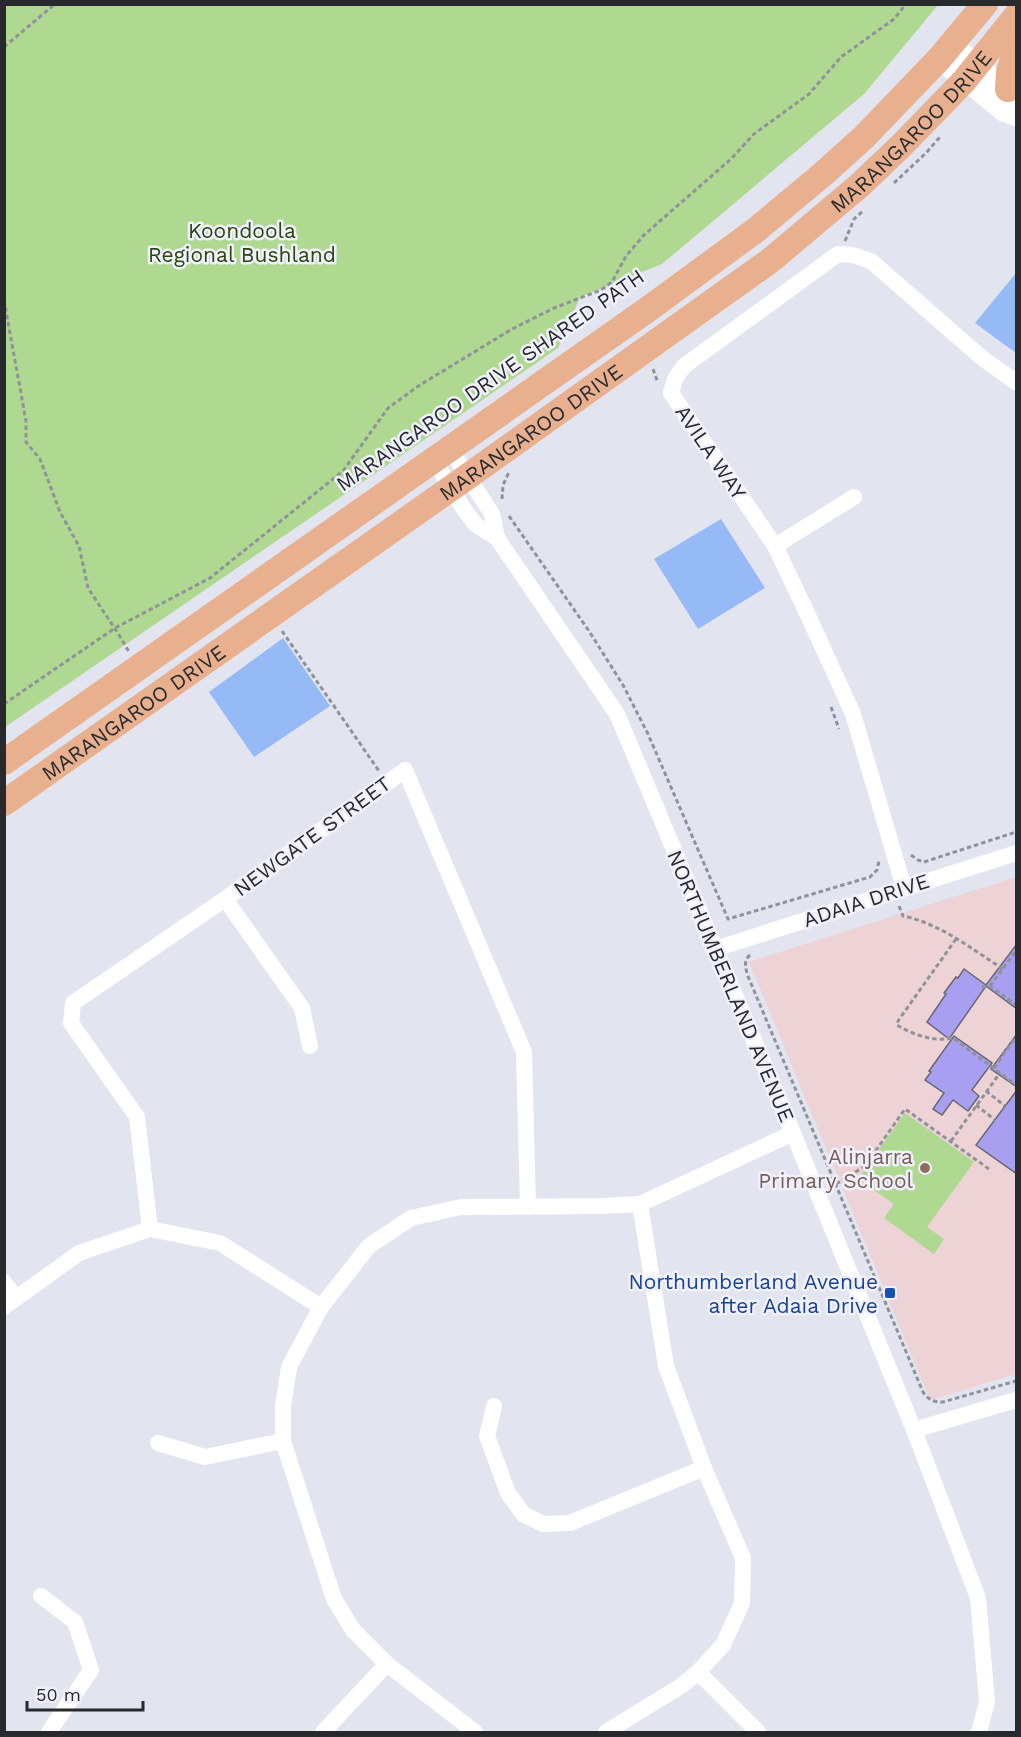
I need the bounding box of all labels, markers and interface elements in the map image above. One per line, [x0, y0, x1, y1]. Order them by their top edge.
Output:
street label: MARANGAROO DRIVE [825, 45, 996, 218]
park label: Koondoola Regional Bushland [148, 218, 336, 267]
street label: MARANGAROO DRIVE SHARED PATH [331, 263, 649, 497]
street label: MARANGAROO DRIVE [433, 359, 627, 505]
street label: AVILA WAY [670, 400, 752, 504]
street label: MARANGAROO DRIVE [36, 639, 230, 785]
street label: NEWGATE STREET [229, 770, 396, 901]
street label: NORTHUMBERLAND AVENUE [662, 846, 800, 1126]
street label: ADAIA DRIVE [800, 868, 932, 932]
place label: Alinjarra Primary School [758, 1144, 914, 1193]
marker: Alinjarra Primary School [918, 1161, 932, 1175]
place label: Northumberland Avenue after Adaia Drive [629, 1269, 878, 1318]
marker: Northumberland Avenue after Adaia Drive [883, 1286, 897, 1300]
scale bar [27, 1674, 142, 1712]
text: 50 m [36, 1684, 81, 1705]

